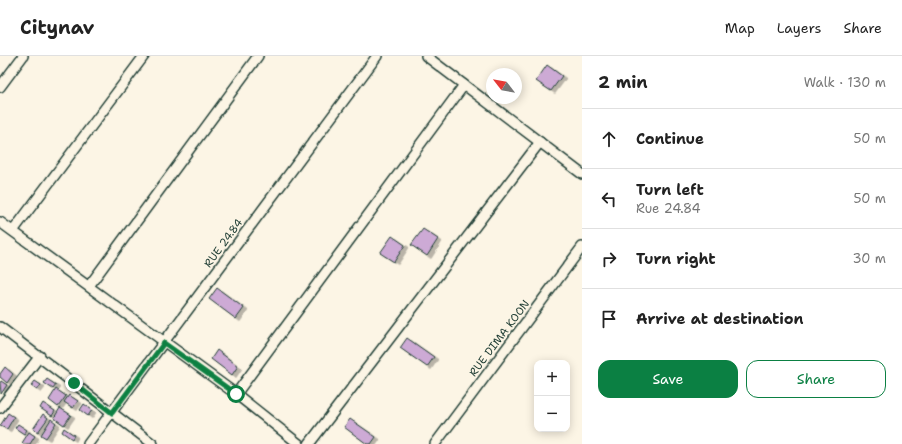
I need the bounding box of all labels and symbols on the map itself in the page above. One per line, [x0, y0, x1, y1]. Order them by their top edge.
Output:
north arrow [486, 68, 522, 104]
street label: RUE 24.84 [201, 216, 246, 271]
street label: RUE DIMA KOON [466, 297, 533, 380]
route end [65, 374, 83, 392]
route start [227, 385, 245, 403]

